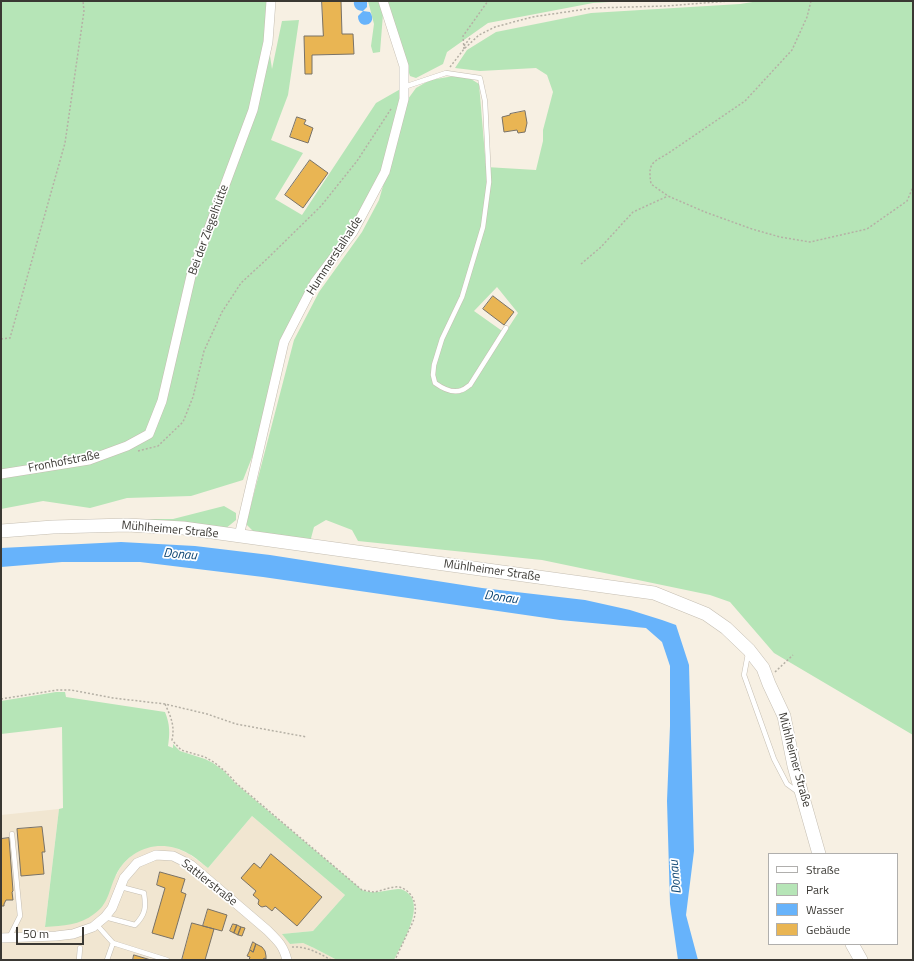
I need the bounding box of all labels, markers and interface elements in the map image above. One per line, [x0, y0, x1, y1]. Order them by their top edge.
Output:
street label: Bei der Ziegelhütte [186, 183, 232, 277]
street label: Hummerstalhalde [304, 214, 366, 298]
street label: Fronhofstraße [27, 448, 101, 476]
street label: Mühlheimer Straße [121, 519, 219, 541]
water label: Donau [163, 546, 197, 564]
street label: Mühlheimer Straße [443, 557, 541, 585]
water label: Donau [483, 588, 519, 608]
street label: Mühlheimer Straße [774, 711, 814, 809]
legend [768, 853, 898, 945]
street label: Sattlerstraße [178, 857, 240, 909]
water label: Donau [667, 860, 685, 894]
text: Straße [806, 860, 840, 879]
text: Park [806, 880, 829, 899]
text: Wasser [806, 900, 844, 919]
scale bar [18, 919, 86, 945]
text: Gebäude [806, 920, 851, 939]
text: 50 m [23, 924, 49, 943]

